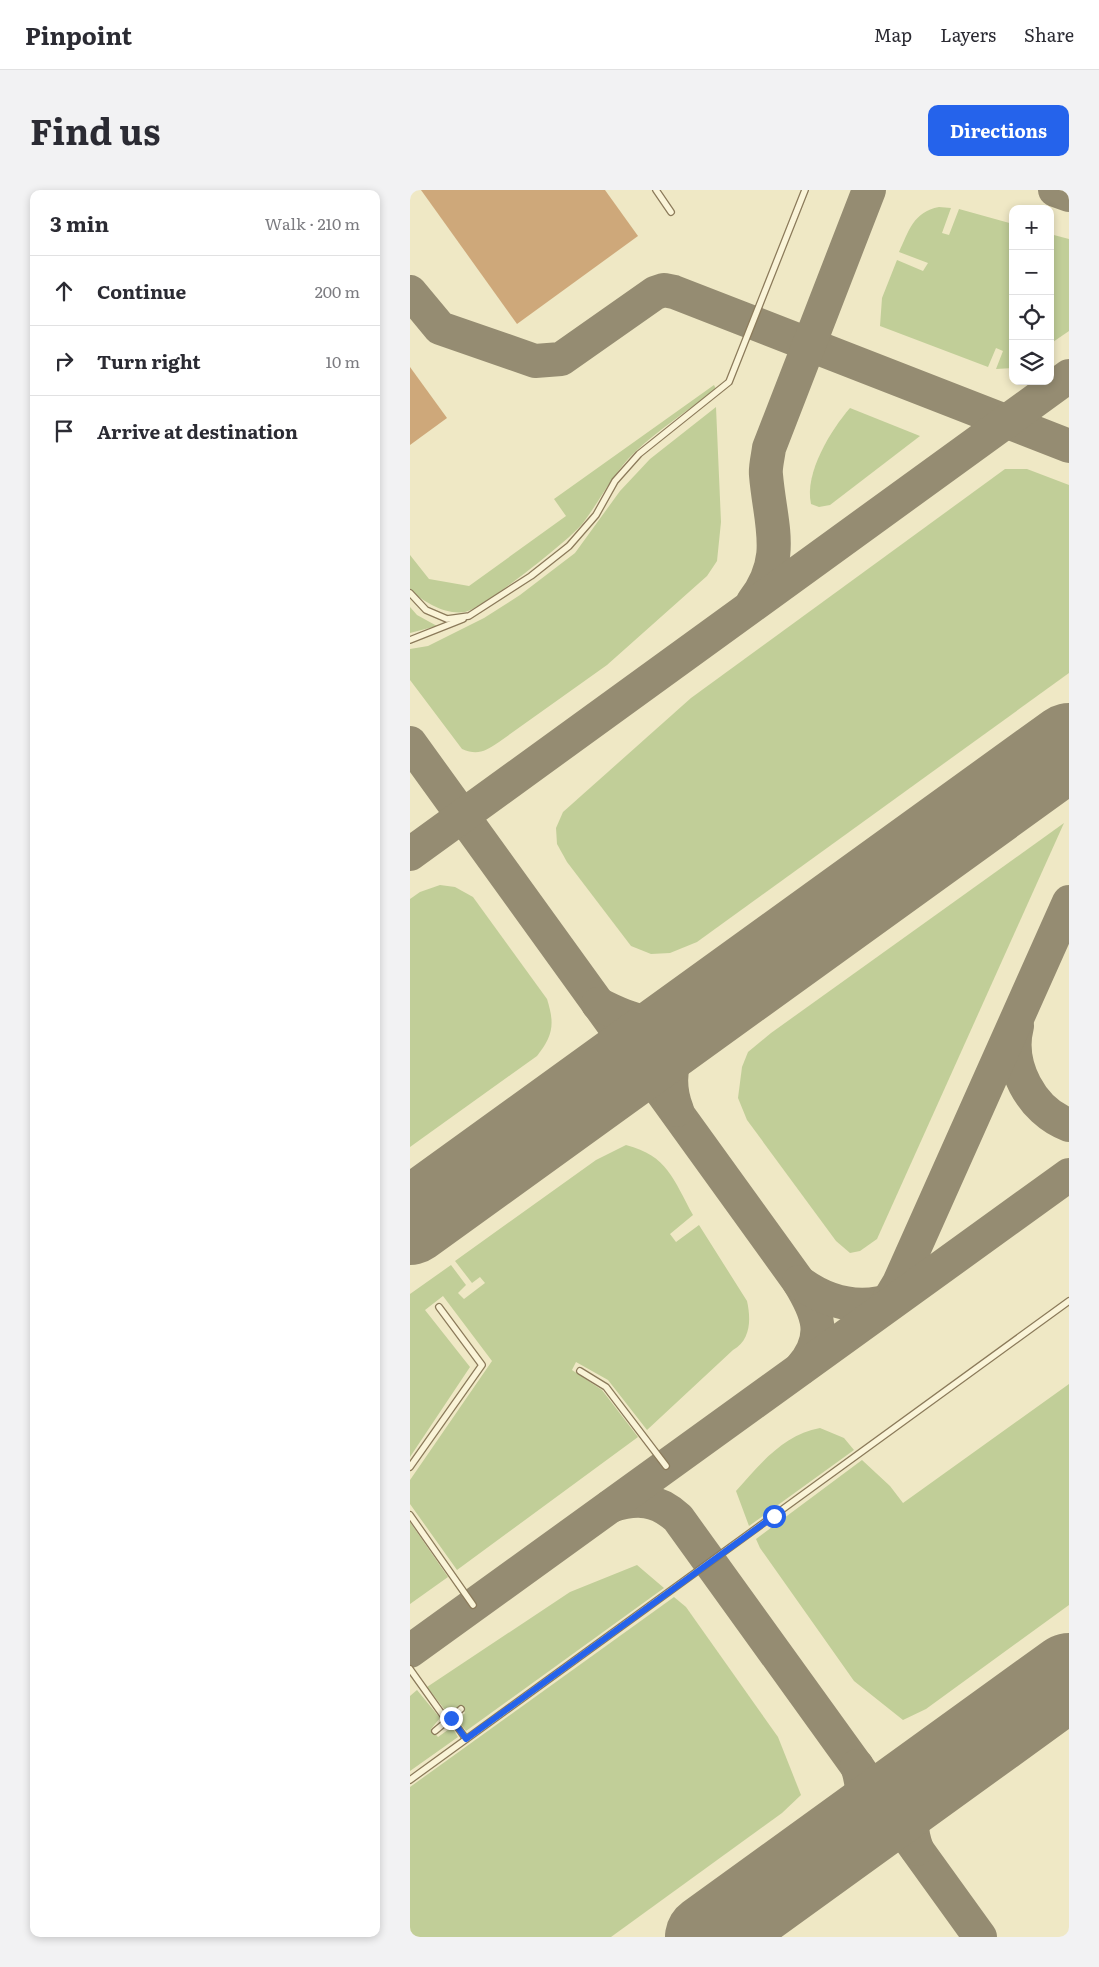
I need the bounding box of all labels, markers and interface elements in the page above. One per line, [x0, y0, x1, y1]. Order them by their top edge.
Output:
text: Pinpoint [25, 17, 132, 52]
text: Map [874, 21, 912, 48]
text: Layers [940, 21, 996, 48]
text: Share [1024, 21, 1074, 48]
text: Find us [30, 104, 160, 156]
button: Directions [928, 105, 1069, 156]
map controls [1009, 205, 1054, 385]
button: + [1009, 205, 1054, 250]
text: 3 min [50, 207, 109, 238]
text: Walk · 210 m [265, 211, 360, 235]
button: − [1009, 250, 1054, 295]
icon: ahead [50, 277, 78, 305]
text: Continue [97, 277, 186, 305]
text: 200 m [315, 279, 360, 303]
button: locate [1009, 295, 1054, 340]
button: layers [1009, 340, 1054, 385]
icon: right [50, 347, 78, 375]
text: Turn right [97, 347, 201, 375]
text: 10 m [326, 349, 360, 373]
icon: arrive [50, 417, 78, 445]
text: Arrive at destination [97, 417, 298, 445]
route start [763, 1505, 786, 1528]
route end [440, 1707, 463, 1730]

